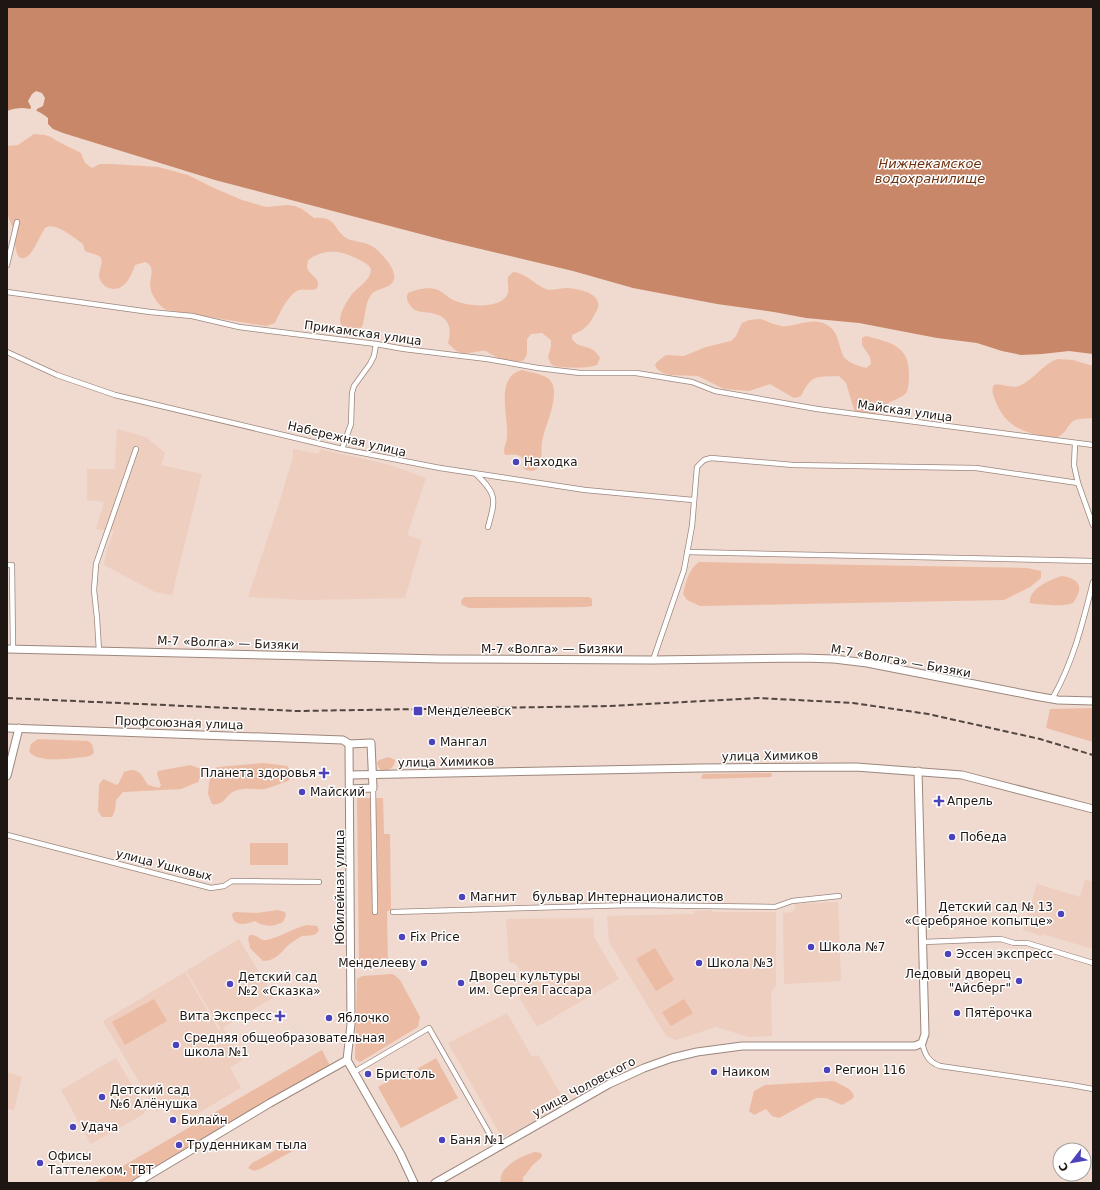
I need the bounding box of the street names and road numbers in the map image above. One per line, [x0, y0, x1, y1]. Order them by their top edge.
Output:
street label: Прикамская улица [303, 318, 423, 348]
street label: Майская улица [857, 397, 953, 425]
street label: Набережная улица [286, 419, 408, 459]
street label: М-7 «Волга» — Бизяки [157, 634, 299, 652]
street label: М-7 «Волга» — Бизяки [481, 642, 623, 656]
street label: М-7 «Волга» — Бизяки [830, 642, 972, 680]
street label: Профсоюзная улица [114, 714, 244, 732]
street label: улица Химиков [722, 748, 818, 764]
street label: улица Химиков [398, 754, 494, 770]
street label: Юбилейная улица [333, 829, 347, 945]
street label: улица Ушковых [115, 846, 213, 884]
street label: бульвар Интернационалистов [532, 890, 724, 904]
street label: улица Чоловского [530, 1054, 638, 1120]

